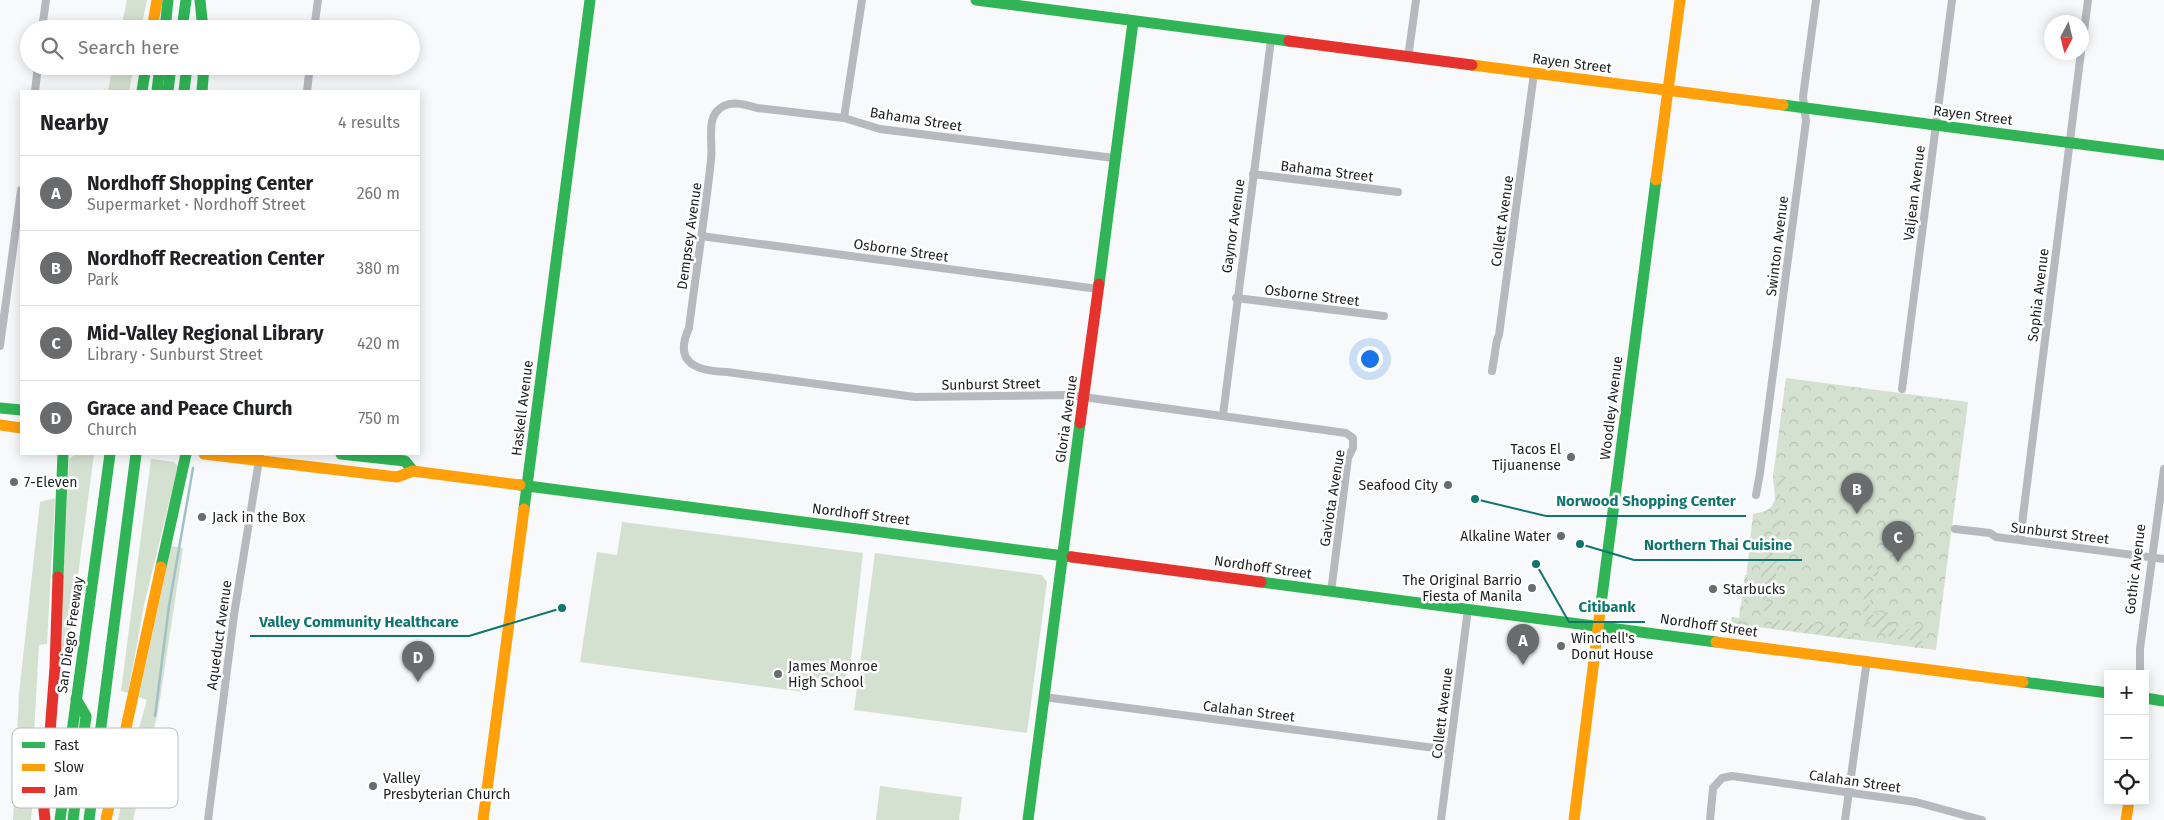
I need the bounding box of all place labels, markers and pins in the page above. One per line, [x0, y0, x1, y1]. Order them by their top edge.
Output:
place label: Tacos El Tijuanense [1492, 441, 1561, 474]
marker: Tacos El Tijuanense [1565, 451, 1577, 463]
pin: B [1841, 473, 1873, 514]
place label: 7-Eleven [24, 474, 78, 491]
marker: 7-Eleven [8, 476, 20, 488]
place label: Seafood City [1359, 477, 1438, 494]
marker: Seafood City [1442, 479, 1454, 491]
callout: Norwood Shopping Center [1546, 486, 1746, 516]
place label: Jack in the Box [212, 509, 305, 526]
marker: Jack in the Box [196, 511, 208, 523]
pin: C [1882, 521, 1914, 562]
place label: Alkaline Water [1460, 528, 1552, 545]
marker: Alkaline Water [1555, 530, 1567, 542]
callout: Northern Thai Cuisine [1634, 530, 1802, 560]
place label: The Original Barrio Fiesta of Manila [1402, 572, 1522, 605]
place label: Starbucks [1723, 581, 1786, 598]
marker: The Original Barrio Fiesta of Manila [1526, 582, 1538, 594]
marker: Starbucks [1707, 583, 1719, 595]
callout: Citibank [1569, 592, 1645, 622]
callout: Valley Community Healthcare [250, 606, 469, 636]
pin: A [1507, 624, 1539, 665]
place label: Winchell's Donut House [1571, 630, 1653, 663]
marker: Winchell's Donut House [1555, 640, 1567, 652]
pin: D [402, 641, 434, 682]
place label: James Monroe High School [788, 658, 878, 691]
marker: James Monroe High School [772, 668, 784, 680]
place label: Valley Presbyterian Church [383, 770, 510, 803]
marker: Valley Presbyterian Church [367, 780, 379, 792]

